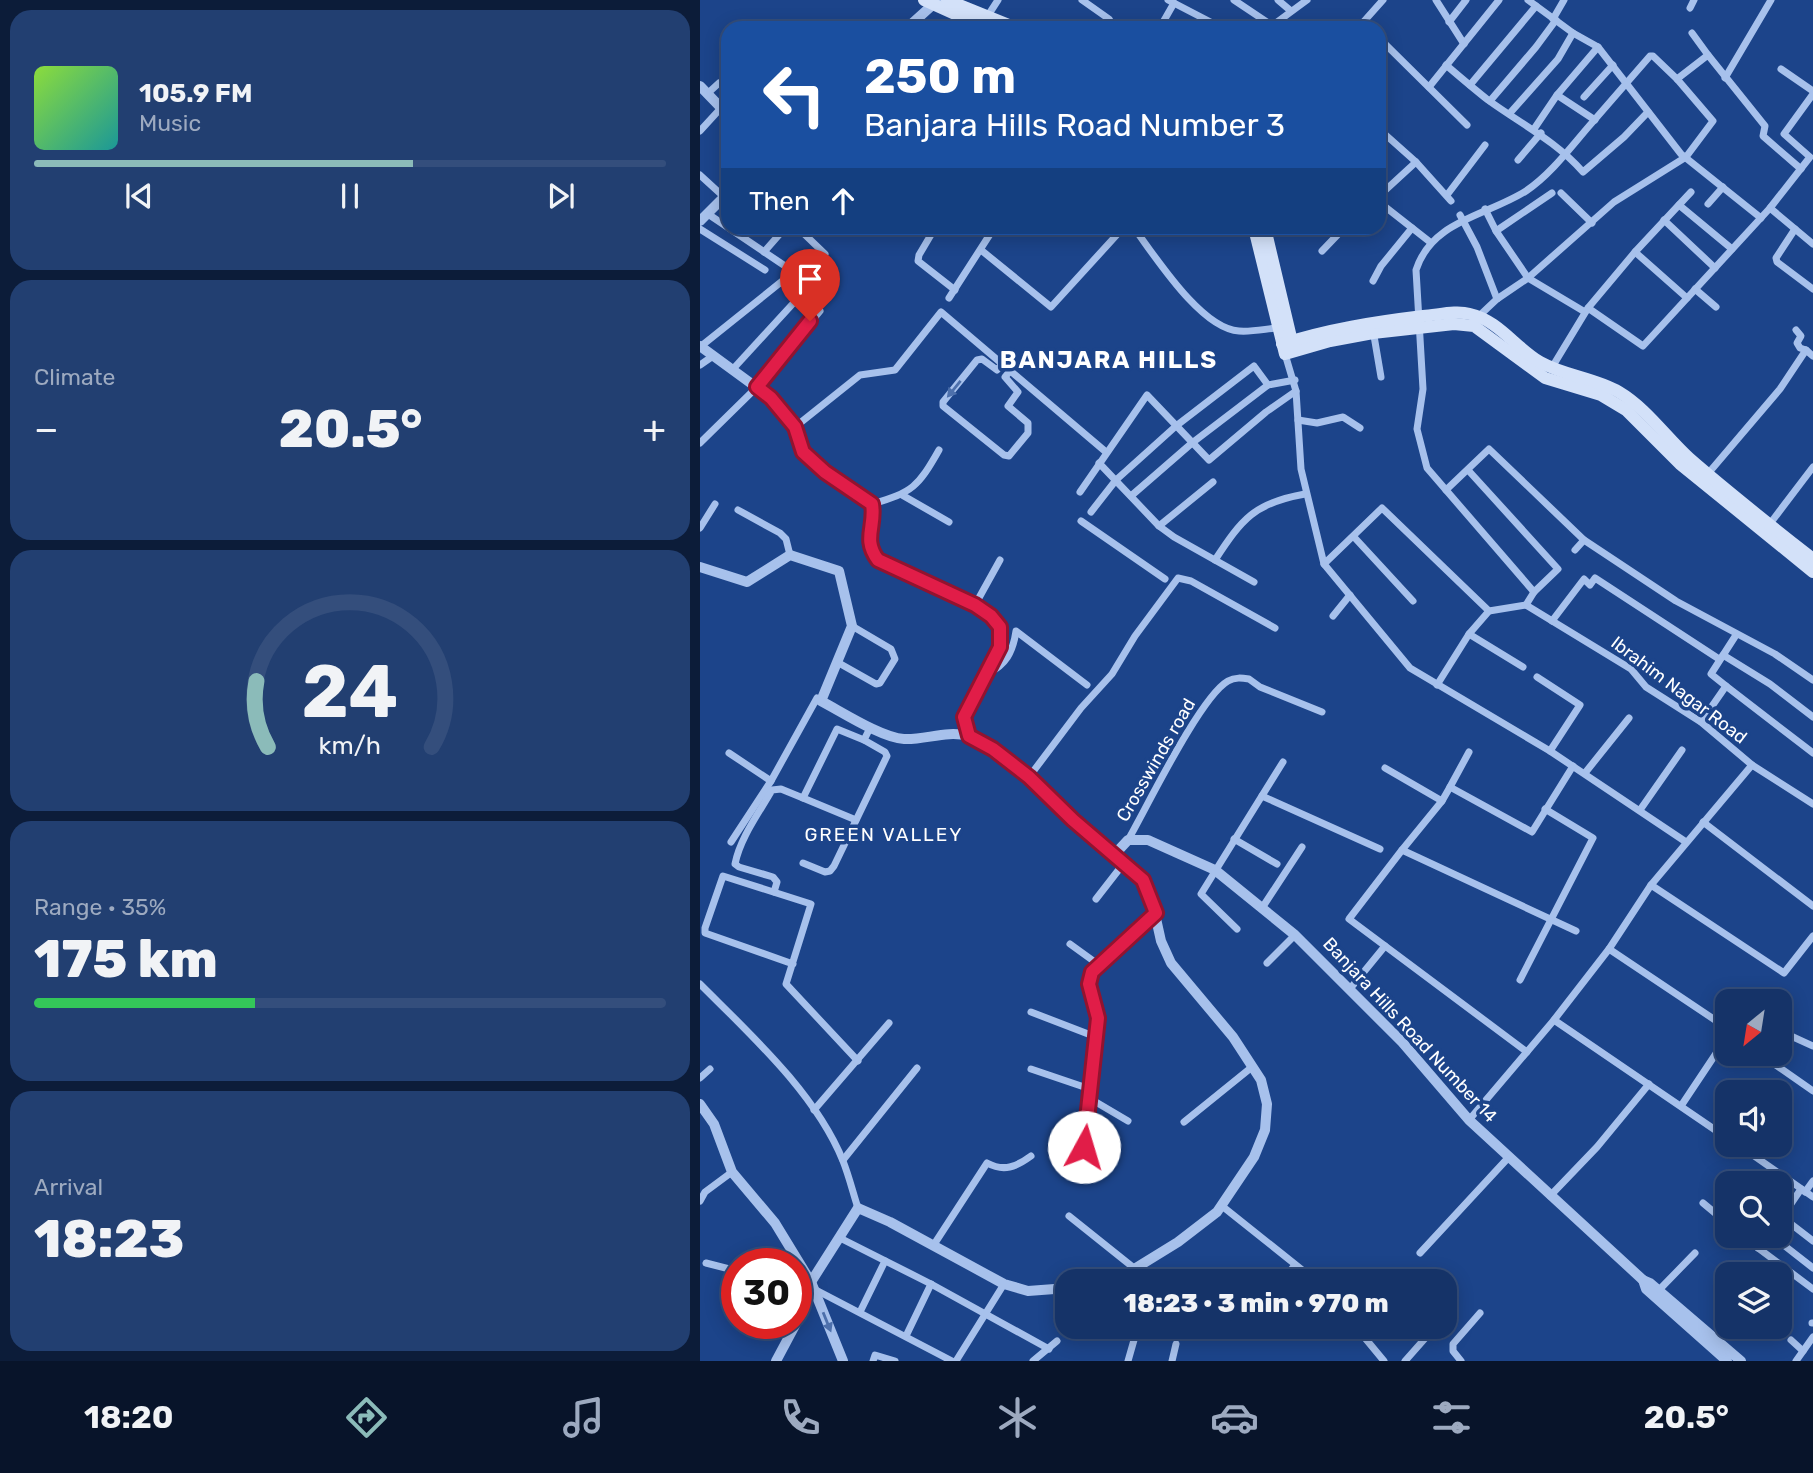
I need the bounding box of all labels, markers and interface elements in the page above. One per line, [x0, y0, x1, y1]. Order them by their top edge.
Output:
text: 250 m [864, 47, 1016, 105]
icon: left [749, 49, 840, 140]
text: 105.9 FM [139, 78, 252, 109]
text: Banjara Hills Road Number 3 [864, 106, 1285, 144]
text: Music [139, 109, 201, 137]
icon: previous [120, 177, 158, 215]
icon: pause [331, 177, 369, 215]
icon: next [542, 177, 580, 215]
icon: ahead [824, 182, 862, 220]
text: Then [749, 186, 810, 217]
pin [780, 249, 840, 321]
icon: arrive [791, 260, 829, 298]
district label: BANJARA HILLS [1000, 346, 1218, 374]
text: Climate [34, 363, 115, 391]
one-way arrow [947, 380, 962, 397]
text: 20.5° [279, 398, 422, 460]
text: − [34, 406, 59, 452]
text: + [642, 406, 666, 452]
street label: Ibrahim Nagar Road [1607, 632, 1751, 748]
text: 24 [302, 649, 398, 735]
street label: Crosswinds road [1112, 694, 1200, 826]
text: km/h [319, 730, 381, 759]
district label: GREEN VALLEY [804, 823, 964, 846]
text: Range · 35% [34, 893, 166, 921]
text: 175 km [34, 928, 218, 990]
street label: Banjara Hills Road Number 14 [1318, 933, 1502, 1127]
north arrow [1715, 989, 1792, 1066]
map controls [1715, 989, 1792, 1339]
button: sound [1715, 1080, 1792, 1157]
position arrow [1047, 1110, 1121, 1184]
button: search [1715, 1171, 1792, 1248]
text: Arrival [34, 1173, 103, 1201]
text: 18:23 [34, 1208, 184, 1270]
speed limit sign: 30 [721, 1248, 812, 1339]
button: layers [1715, 1262, 1792, 1339]
text: 18:23 · 3 min · 970 m [1123, 1288, 1389, 1319]
one-way arrow [821, 1311, 832, 1332]
icon: directions [342, 1393, 391, 1442]
icon: music [559, 1393, 608, 1442]
icon: phone [776, 1393, 825, 1442]
icon: climate [993, 1393, 1042, 1442]
icon: car [1210, 1393, 1259, 1442]
icon: filters [1427, 1393, 1476, 1442]
text: 18:20 [84, 1398, 174, 1436]
text: 20.5° [1644, 1398, 1729, 1436]

